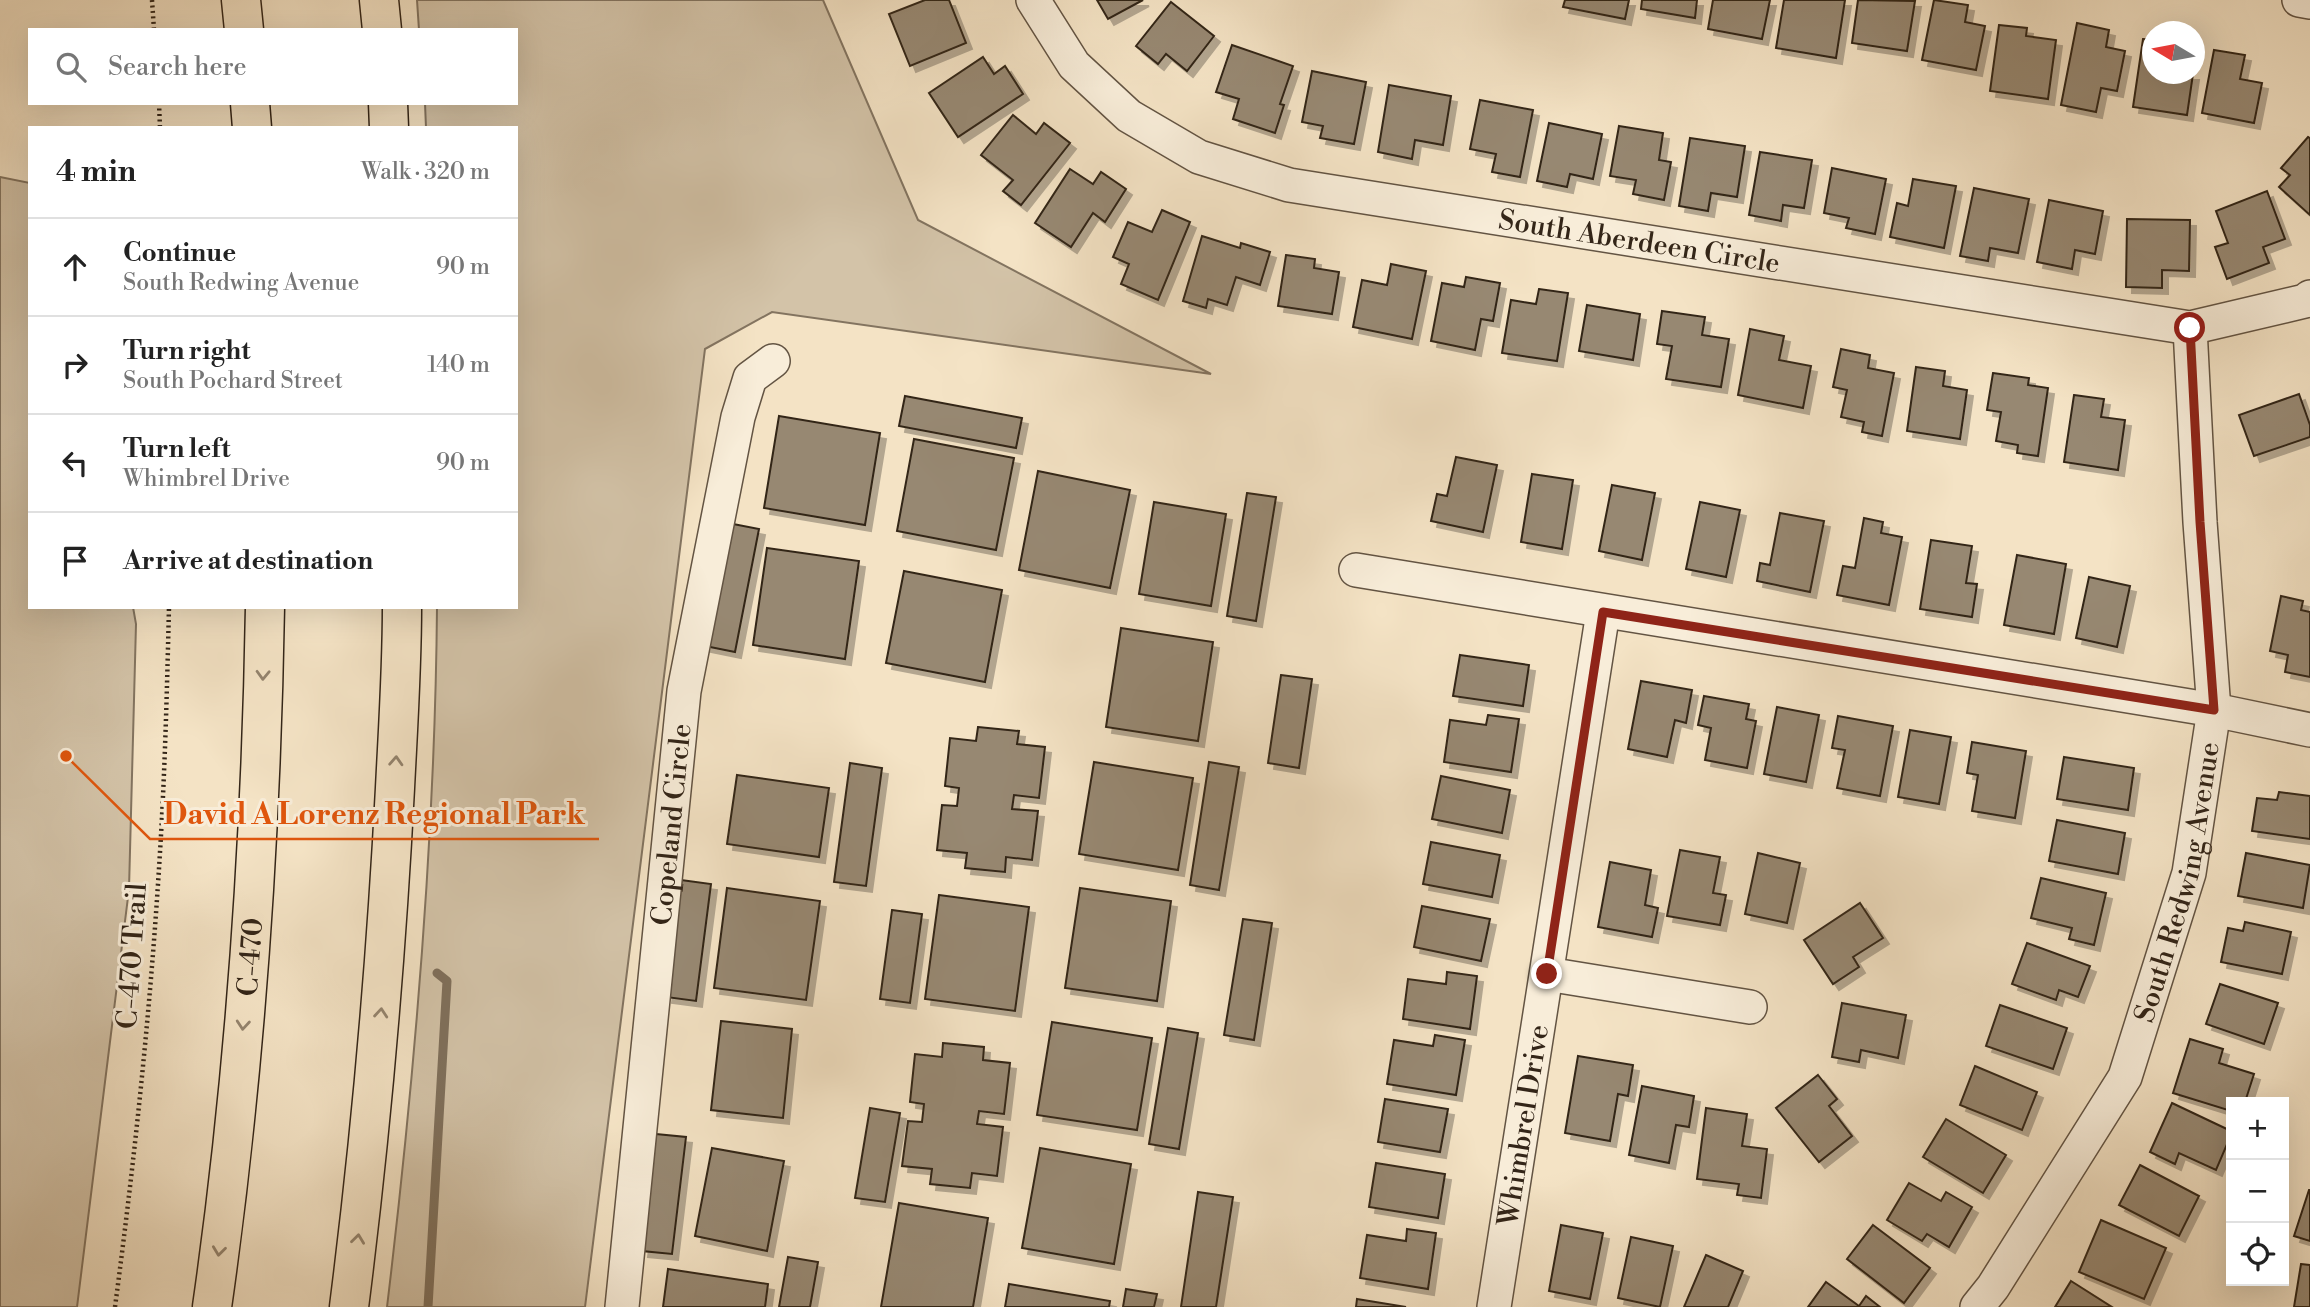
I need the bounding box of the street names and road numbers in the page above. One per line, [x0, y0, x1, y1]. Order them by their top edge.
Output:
street label: South Aberdeen Circle [1496, 203, 1782, 282]
street label: Copeland Circle [644, 722, 700, 927]
street label: South Redwing Avenue [2127, 740, 2228, 1027]
street label: C-470 Trail [110, 882, 155, 1030]
street label: C-470 [230, 917, 271, 998]
street label: Whimbrel Drive [1491, 1022, 1557, 1230]

